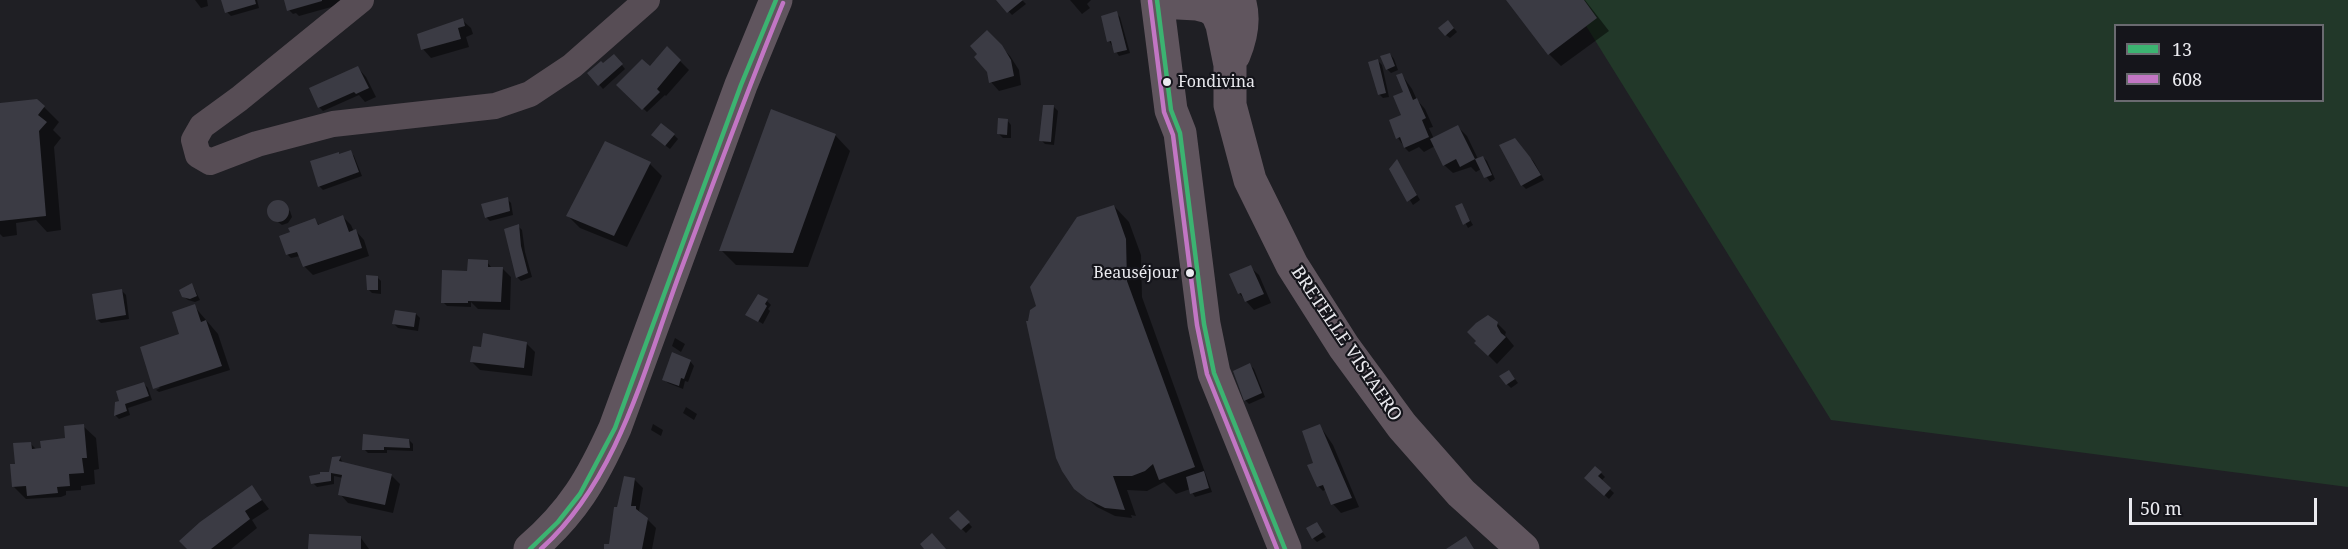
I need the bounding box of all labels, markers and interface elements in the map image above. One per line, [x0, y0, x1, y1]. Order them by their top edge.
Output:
legend [2114, 24, 2324, 102]
text: 13 [2172, 37, 2192, 61]
text: 608 [2172, 67, 2202, 91]
place label: Fondivina [1178, 72, 1255, 92]
marker: Fondivina [1161, 76, 1173, 88]
street label: BRETELLE VISTAERO [1286, 262, 1406, 426]
place label: Beauséjour [1093, 263, 1179, 283]
marker: Beauséjour [1184, 267, 1196, 279]
scale bar [2132, 486, 2320, 524]
text: 50 m [2140, 496, 2182, 520]

